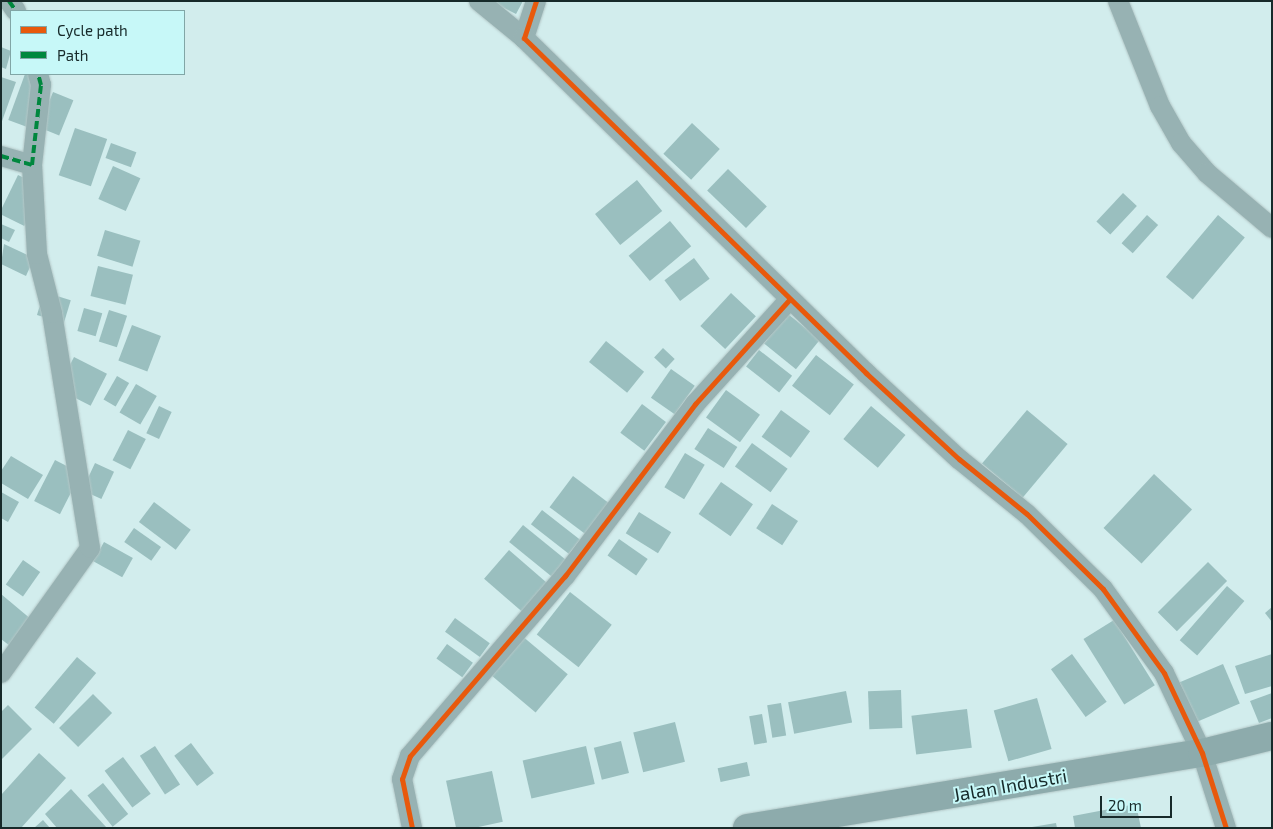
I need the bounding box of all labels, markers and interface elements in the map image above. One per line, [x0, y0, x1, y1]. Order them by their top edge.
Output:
legend [10, 10, 185, 75]
text: Cycle path [57, 21, 128, 39]
text: Path [57, 46, 88, 64]
street label: Jalan Industri [951, 764, 1069, 806]
scale bar [1103, 786, 1176, 818]
text: 20 m [1108, 796, 1142, 814]

